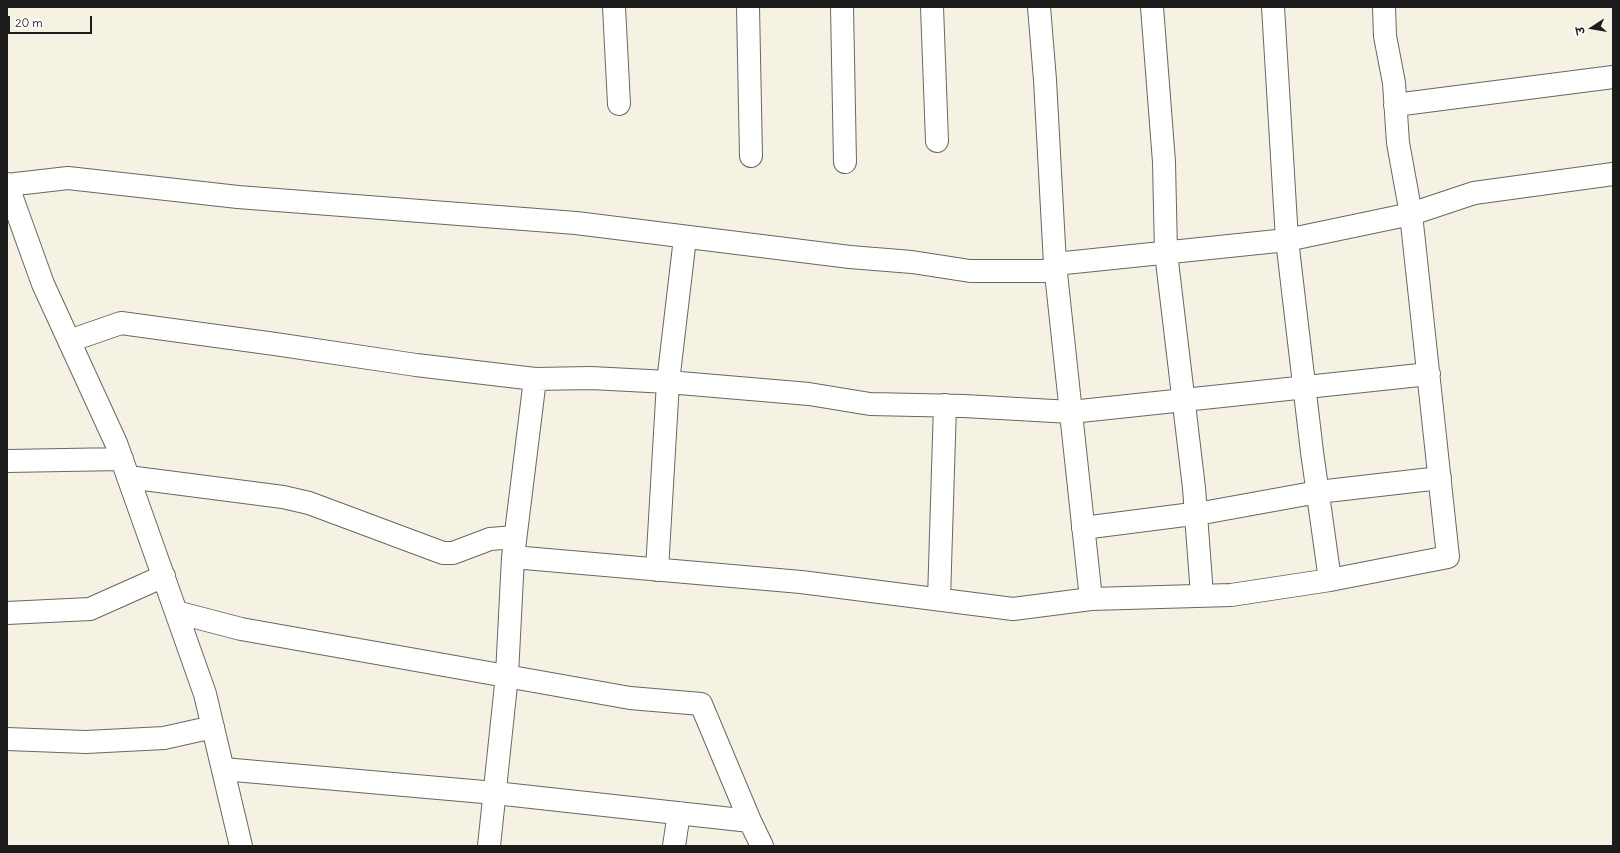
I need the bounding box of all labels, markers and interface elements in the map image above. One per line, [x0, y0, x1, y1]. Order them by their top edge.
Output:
scale bar [10, 8, 94, 34]
north arrow [1572, 8, 1612, 48]
text: 20 m [15, 15, 43, 30]
text: उ [1573, 25, 1588, 36]

